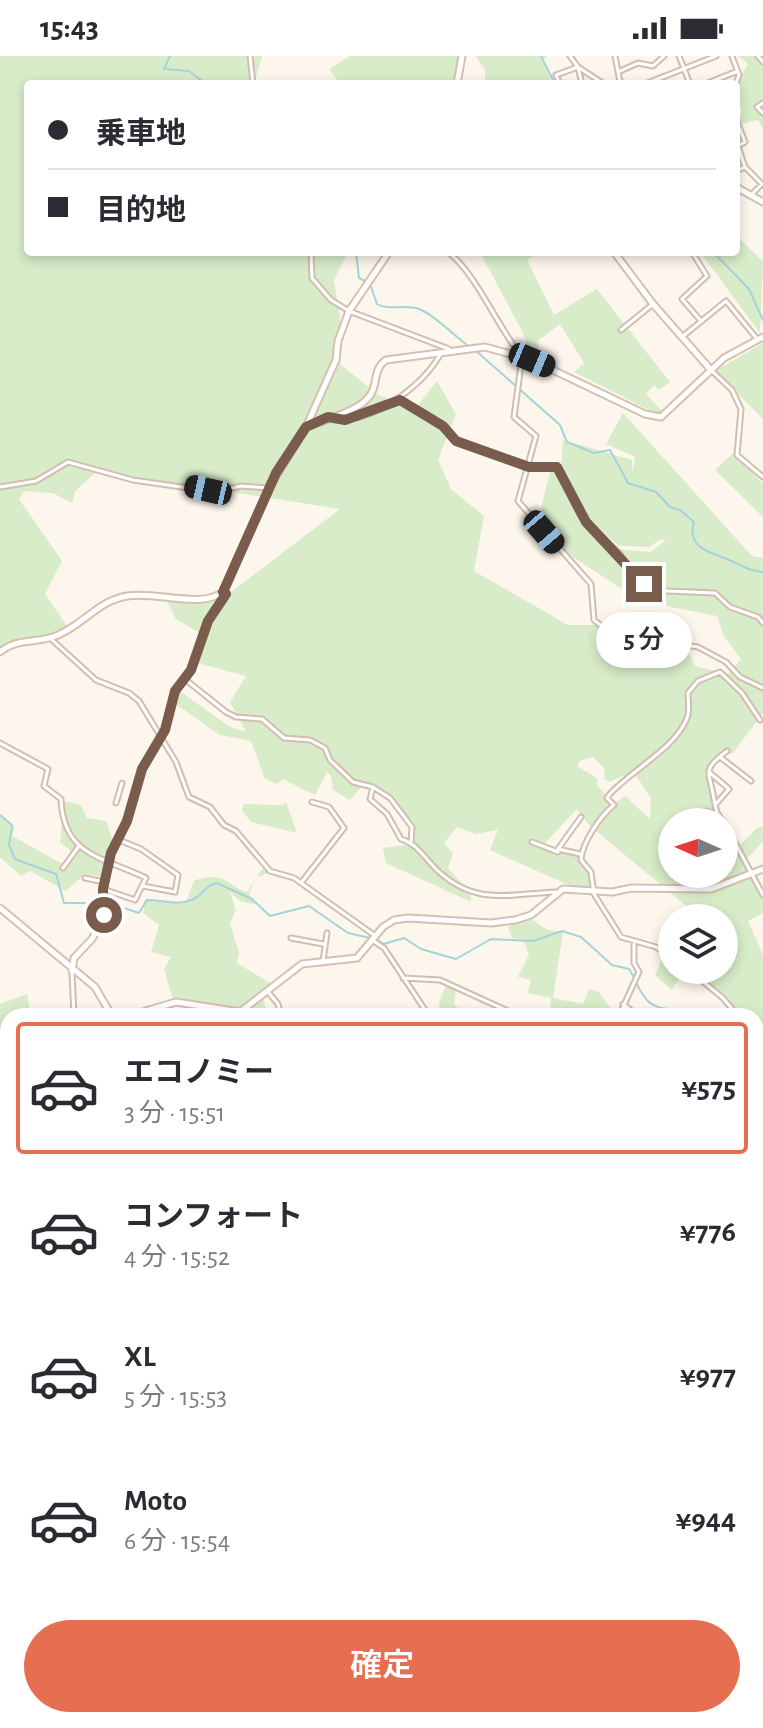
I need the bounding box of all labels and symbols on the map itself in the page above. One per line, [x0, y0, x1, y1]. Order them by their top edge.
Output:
car [505, 340, 559, 380]
car [182, 473, 234, 507]
car [519, 506, 569, 558]
route end [626, 566, 662, 602]
callout: 5 分 [596, 612, 692, 668]
north arrow [658, 808, 738, 888]
route start [86, 897, 122, 933]

